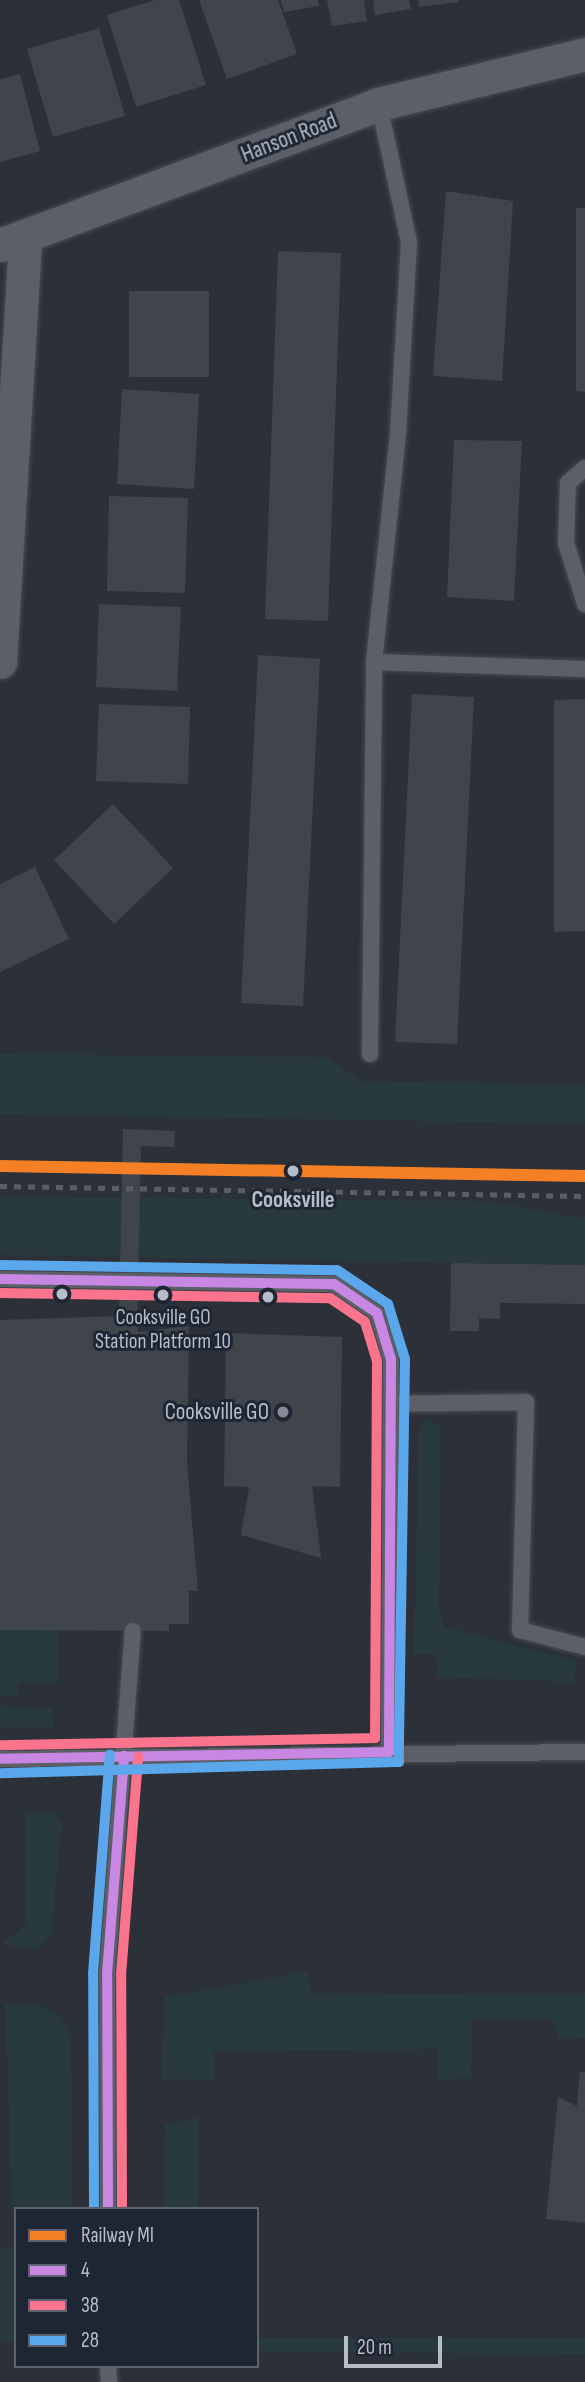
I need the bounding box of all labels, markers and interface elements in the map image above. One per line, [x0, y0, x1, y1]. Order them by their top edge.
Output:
street label: Hanson Road [237, 107, 341, 169]
marker: Cooksville [281, 1159, 305, 1183]
place label: Cooksville [251, 1186, 335, 1214]
unlabelled marker [55, 1287, 69, 1301]
marker: Cooksville GO Station Platform 10 [156, 1288, 170, 1302]
unlabelled marker [261, 1290, 275, 1304]
place label: Cooksville GO Station Platform 10 [95, 1305, 231, 1355]
place label: Cooksville GO [165, 1398, 269, 1426]
marker: Cooksville GO [275, 1404, 291, 1420]
legend [14, 2207, 259, 2368]
text: Railway MI [81, 2223, 154, 2248]
text: 4 [81, 2258, 90, 2283]
text: 38 [81, 2293, 99, 2318]
scale bar [347, 2322, 445, 2366]
text: 28 [81, 2328, 99, 2353]
text: 20 m [357, 2335, 392, 2360]

